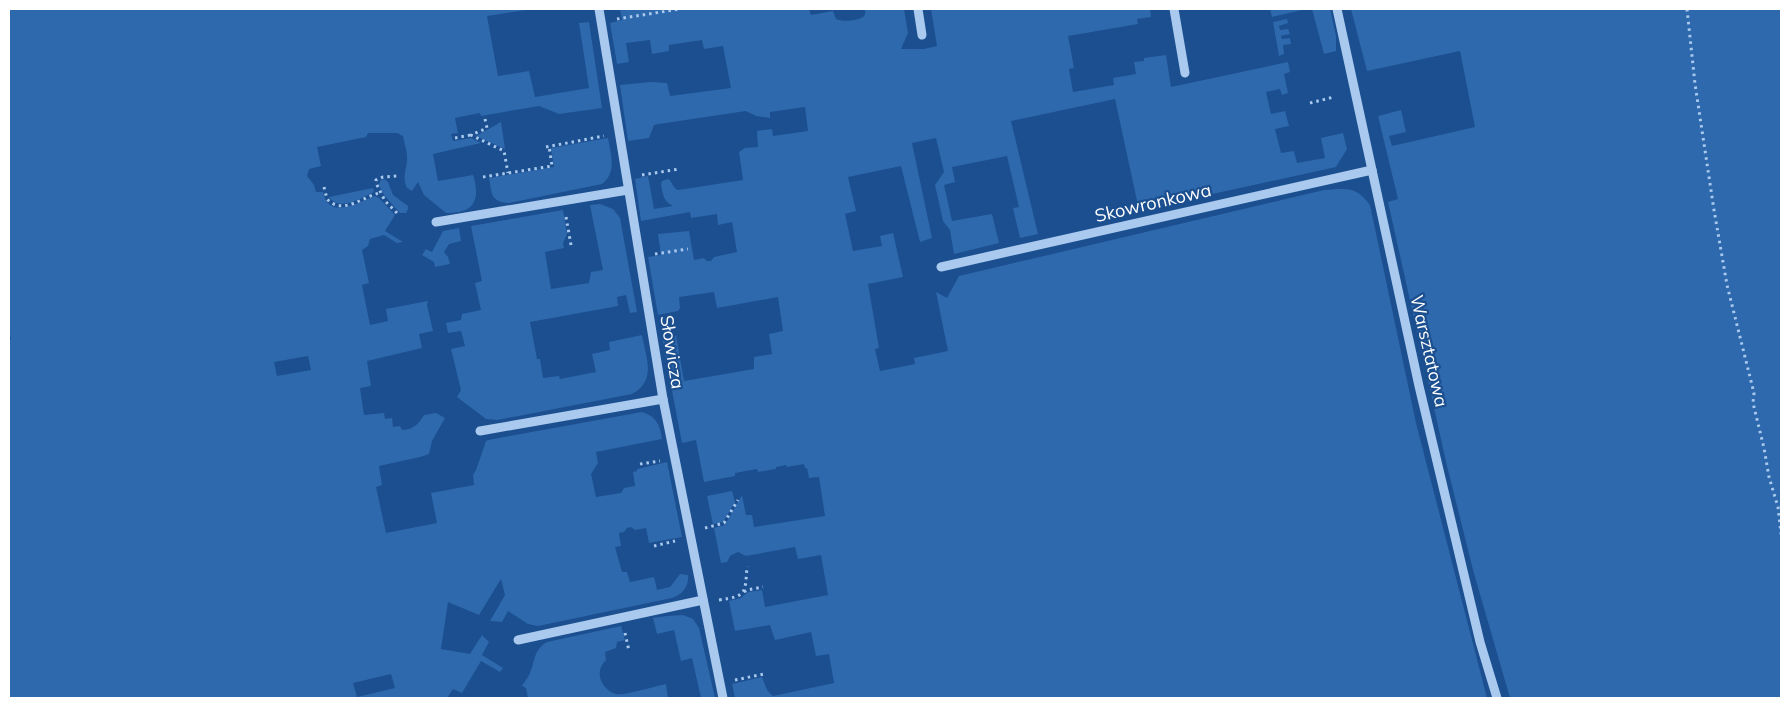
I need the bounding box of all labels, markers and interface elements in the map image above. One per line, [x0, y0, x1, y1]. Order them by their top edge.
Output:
street label: Skowronkowa [1092, 178, 1213, 227]
street label: Warsztatowa [1405, 293, 1454, 409]
street label: Słowicza [655, 313, 690, 391]

